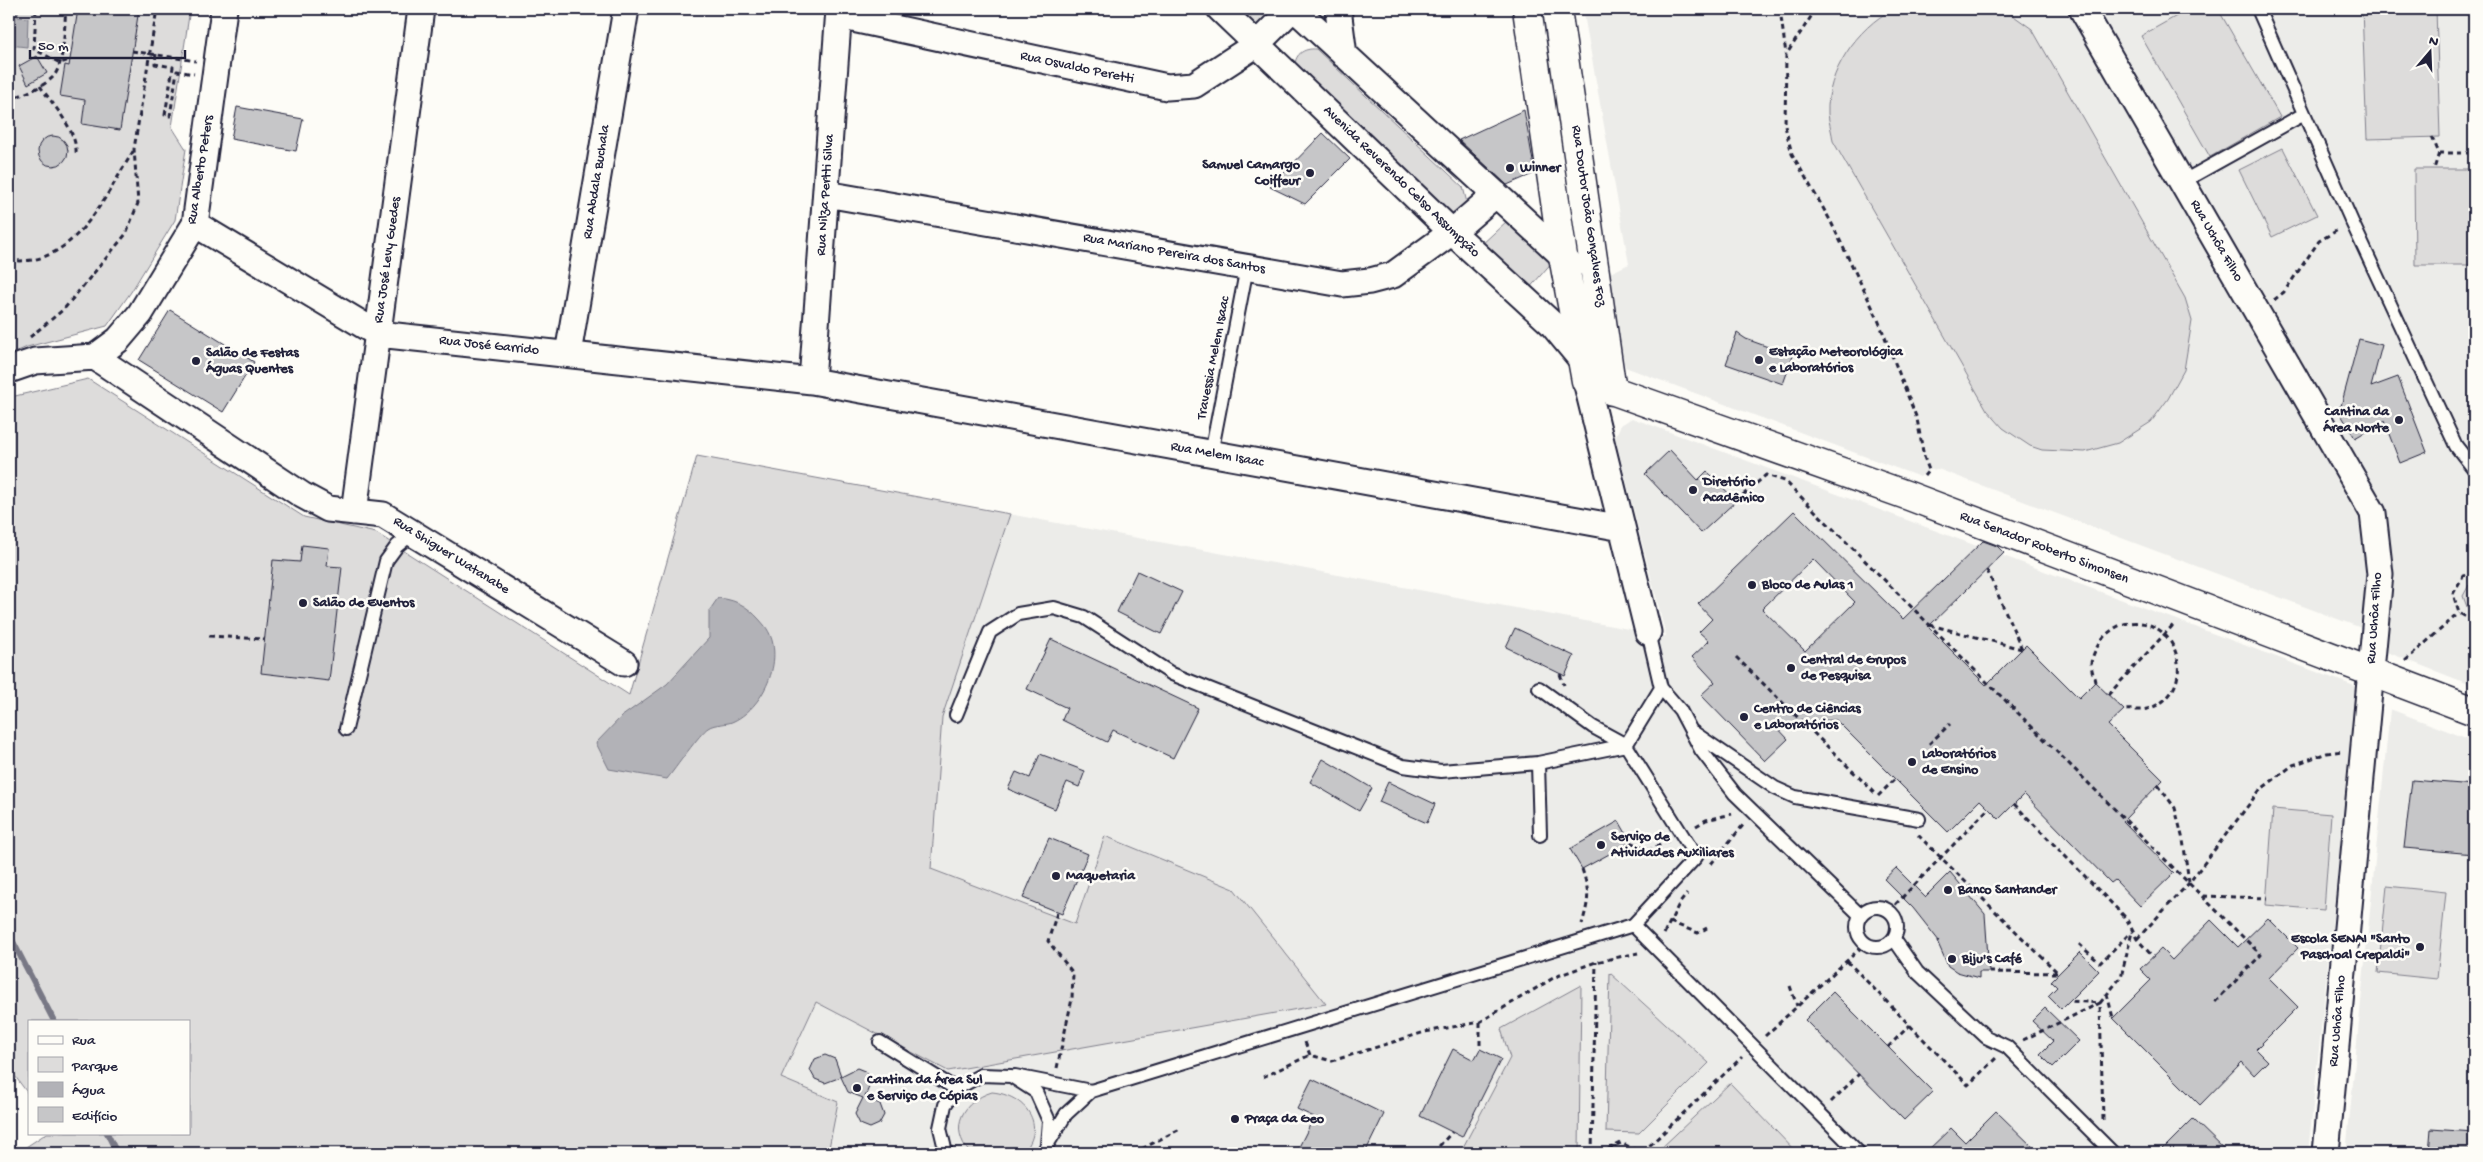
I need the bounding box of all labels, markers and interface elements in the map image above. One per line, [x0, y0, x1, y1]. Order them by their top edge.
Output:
scale bar [30, 28, 185, 60]
north arrow [2406, 28, 2456, 78]
text: N [2426, 33, 2441, 52]
text: 50 m [38, 38, 69, 56]
street label: Rua Osvaldo Peretti [1019, 48, 1135, 88]
street label: Avenida Reverendo Celso Assumpção [1319, 102, 1483, 262]
street label: Rua Alberto Peters [184, 113, 218, 226]
street label: Rua Abdala Buchala [580, 122, 615, 240]
street label: Rua Doutor João Gonçalves Foz [1567, 124, 1609, 309]
street label: Rua Nilza Pertti Silva [813, 132, 839, 256]
place label: Samuel Camargo Coiffeur [1202, 157, 1302, 190]
place label: Winner [1519, 160, 1562, 177]
marker: Winner [1504, 162, 1516, 174]
marker: Samuel Camargo Coiffeur [1304, 167, 1316, 179]
street label: Rua José Levy Guedes [371, 195, 405, 324]
street label: Rua Uchôa Filho [2186, 197, 2246, 285]
street label: Rua Mariano Pereira dos Santos [1082, 230, 1267, 279]
street label: Travessia Melem Isaac [1194, 294, 1235, 422]
street label: Rua José Garrido [438, 332, 540, 360]
place label: Estação Meteorológica e Laboratórios [1768, 344, 1904, 377]
place label: Salão de Festas Águas Quentes [205, 345, 299, 378]
marker: Estação Meteorológica e Laboratórios [1753, 354, 1765, 366]
marker: Salão de Festas Águas Quentes [190, 355, 202, 367]
place label: Cantina da Área Norte [2322, 404, 2390, 437]
marker: Cantina da Área Norte [2393, 414, 2405, 426]
street label: Rua Melem Isaac [1169, 438, 1266, 472]
place label: Diretório Acadêmico [1701, 474, 1765, 507]
marker: Diretório Acadêmico [1687, 484, 1699, 496]
street label: Rua Senador Roberto Simonsen [1957, 508, 2131, 588]
street label: Rua Shiguer Watanabe [390, 513, 513, 599]
street label: Rua Uchôa Filho [2363, 572, 2387, 664]
place label: Bloco de Aulas 1 [1761, 577, 1854, 594]
marker: Bloco de Aulas 1 [1746, 579, 1758, 591]
place label: Salão de Eventos [313, 595, 415, 612]
marker: Salão de Eventos [297, 597, 309, 609]
place label: Central de Grupos de Pesquisa [1800, 652, 1907, 685]
marker: Central de Grupos de Pesquisa [1785, 662, 1797, 674]
place label: Centro de Ciências e Laboratórios [1753, 701, 1862, 734]
marker: Centro de Ciências e Laboratórios [1738, 711, 1750, 723]
place label: Laboratórios de Ensino [1922, 746, 1997, 779]
marker: Laboratórios de Ensino [1906, 756, 1918, 768]
place label: Serviço de Atividades Auxiliares [1610, 829, 1734, 862]
marker: Serviço de Atividades Auxiliares [1595, 839, 1607, 851]
place label: Maquetaria [1066, 868, 1136, 885]
marker: Maquetaria [1050, 870, 1062, 882]
place label: Banco Santander [1957, 882, 2058, 899]
marker: Banco Santander [1942, 884, 1954, 896]
place label: Escola SENAI "Santo Paschoal Crepaldi" [2291, 931, 2411, 964]
marker: Escola SENAI "Santo Paschoal Crepaldi" [2414, 941, 2426, 953]
place label: Biju's Café [1961, 951, 2023, 968]
marker: Biju's Café [1946, 953, 1958, 965]
street label: Rua Uchôa Filho [2326, 975, 2350, 1067]
legend [28, 1020, 190, 1134]
text: Rua [72, 1032, 96, 1050]
text: Parque [71, 1058, 118, 1076]
place label: Cantina da Área Sul e Serviço de Cópias [866, 1071, 982, 1105]
text: Água [72, 1082, 105, 1100]
marker: Cantina da Área Sul e Serviço de Cópias [851, 1082, 863, 1094]
text: Edifício [72, 1108, 118, 1126]
place label: Praça da Geo [1244, 1111, 1325, 1128]
marker: Praça da Geo [1229, 1113, 1241, 1125]

